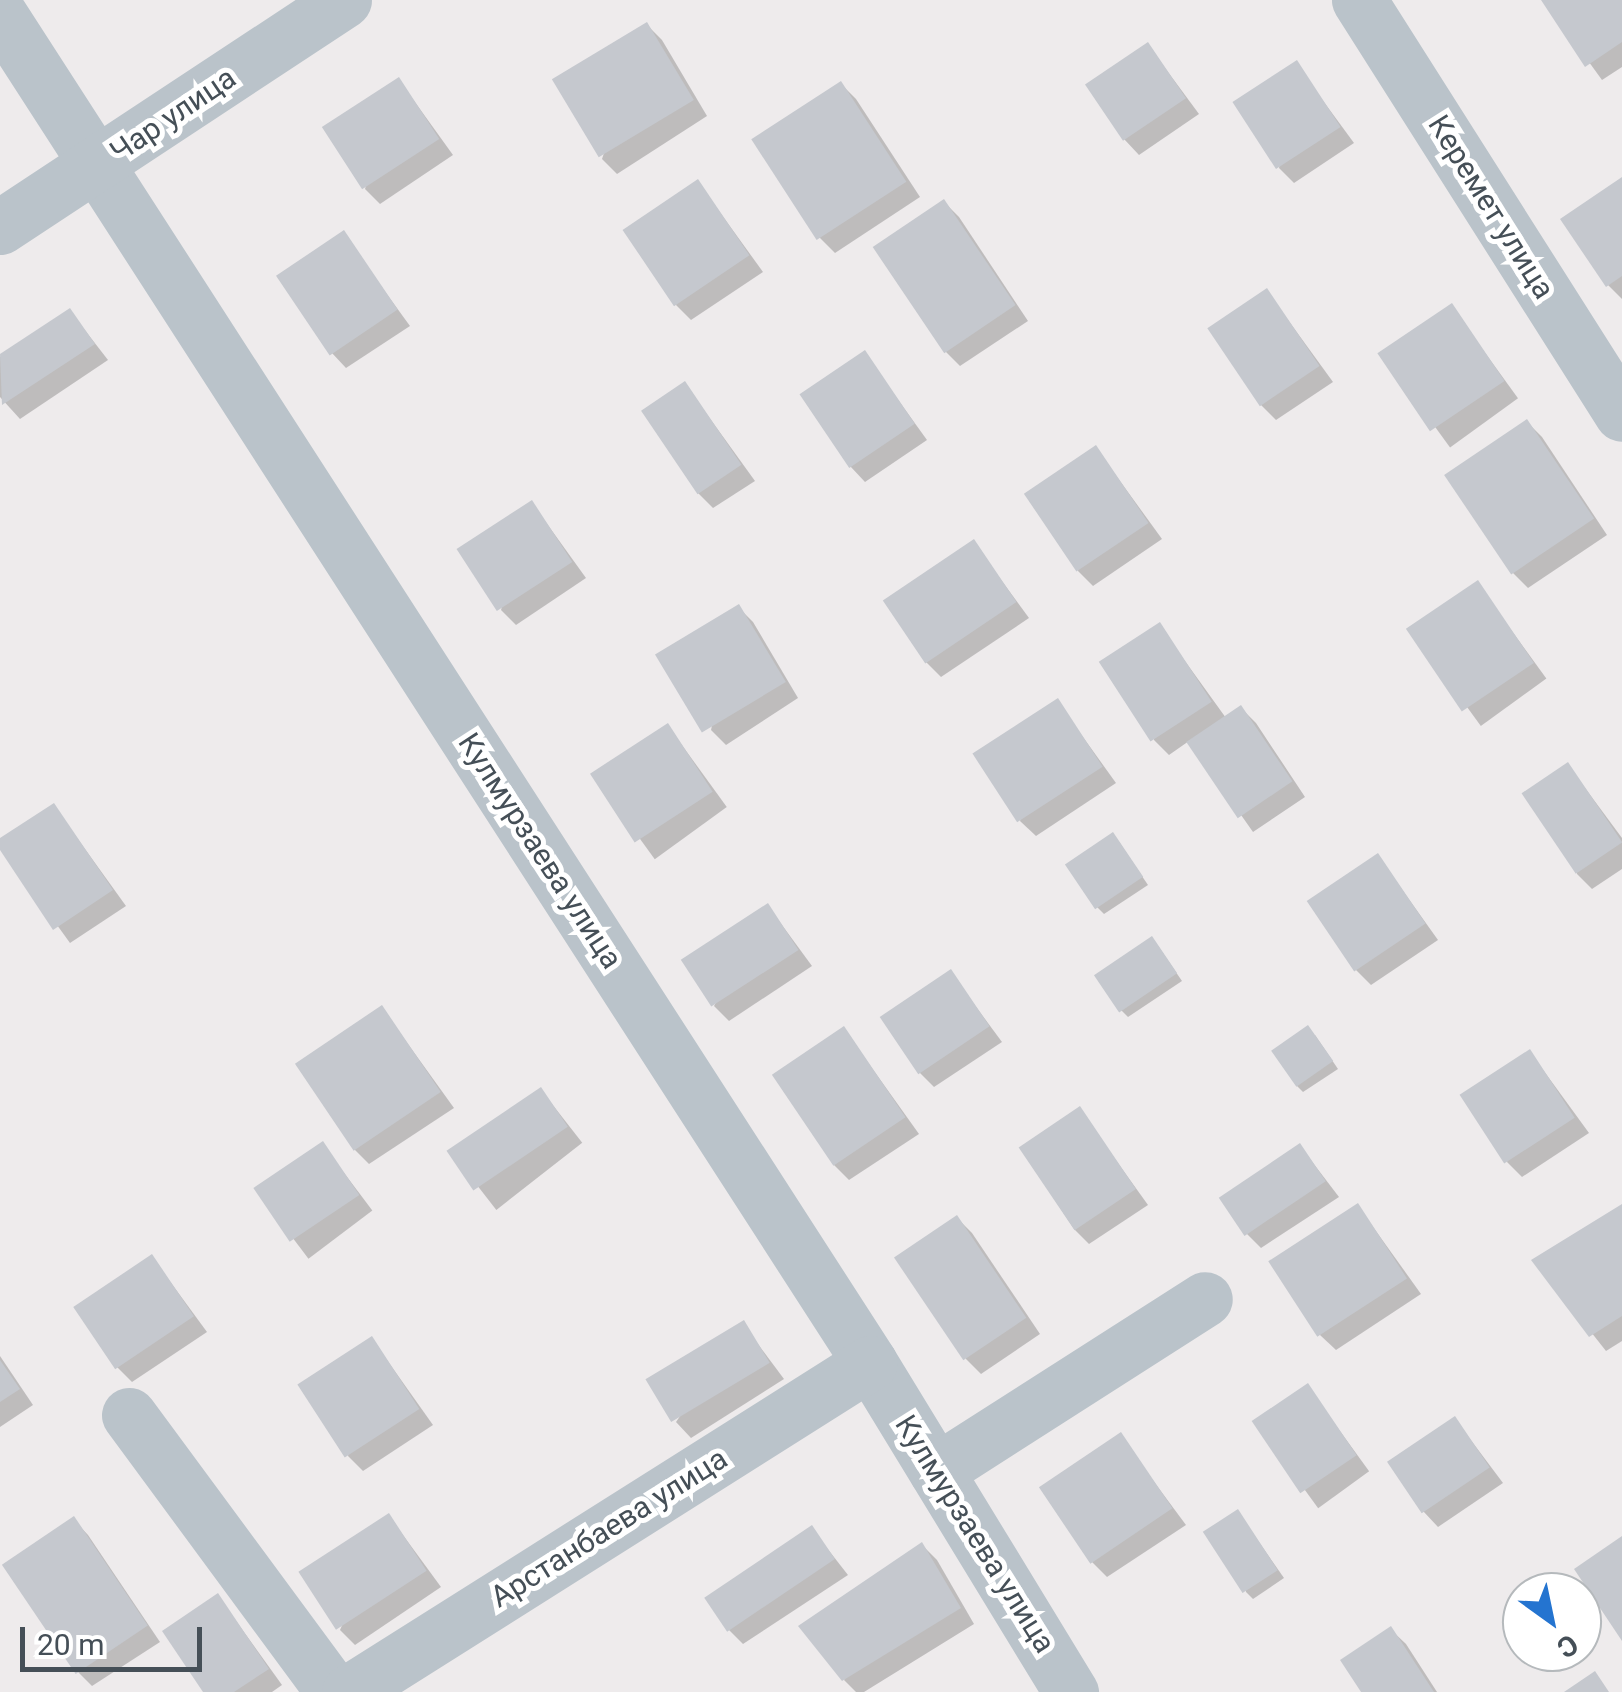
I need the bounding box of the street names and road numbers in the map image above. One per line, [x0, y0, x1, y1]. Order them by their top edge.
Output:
street label: Чар улица [103, 60, 243, 170]
street label: Керемет улица [1420, 109, 1562, 305]
street label: Кулмурзаева улица [450, 726, 630, 976]
street label: Кулмурзаева улица [887, 1408, 1063, 1660]
street label: Арстанбаева улица [484, 1441, 734, 1615]

